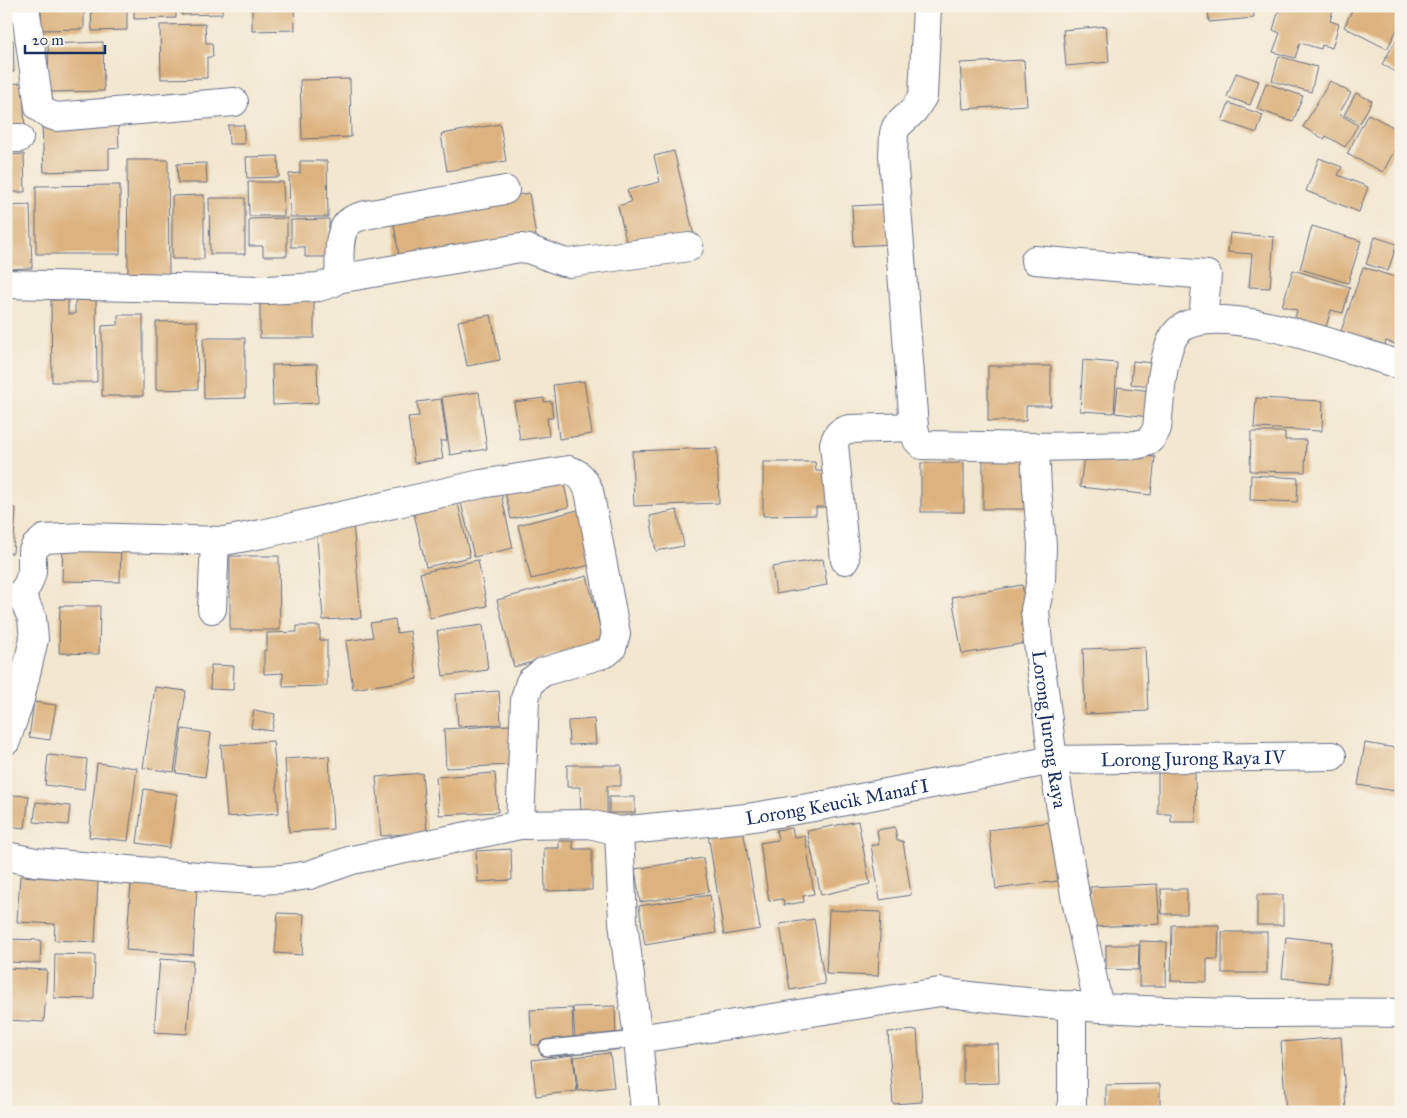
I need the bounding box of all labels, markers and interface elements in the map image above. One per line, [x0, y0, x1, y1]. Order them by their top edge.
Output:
scale bar [25, 22, 105, 54]
text: 20 m [32, 31, 64, 49]
street label: Lorong Jurong Raya [1028, 649, 1072, 811]
street label: Lorong Jurong Raya IV [1101, 745, 1286, 771]
street label: Lorong Keucik Manaf I [744, 773, 931, 830]

